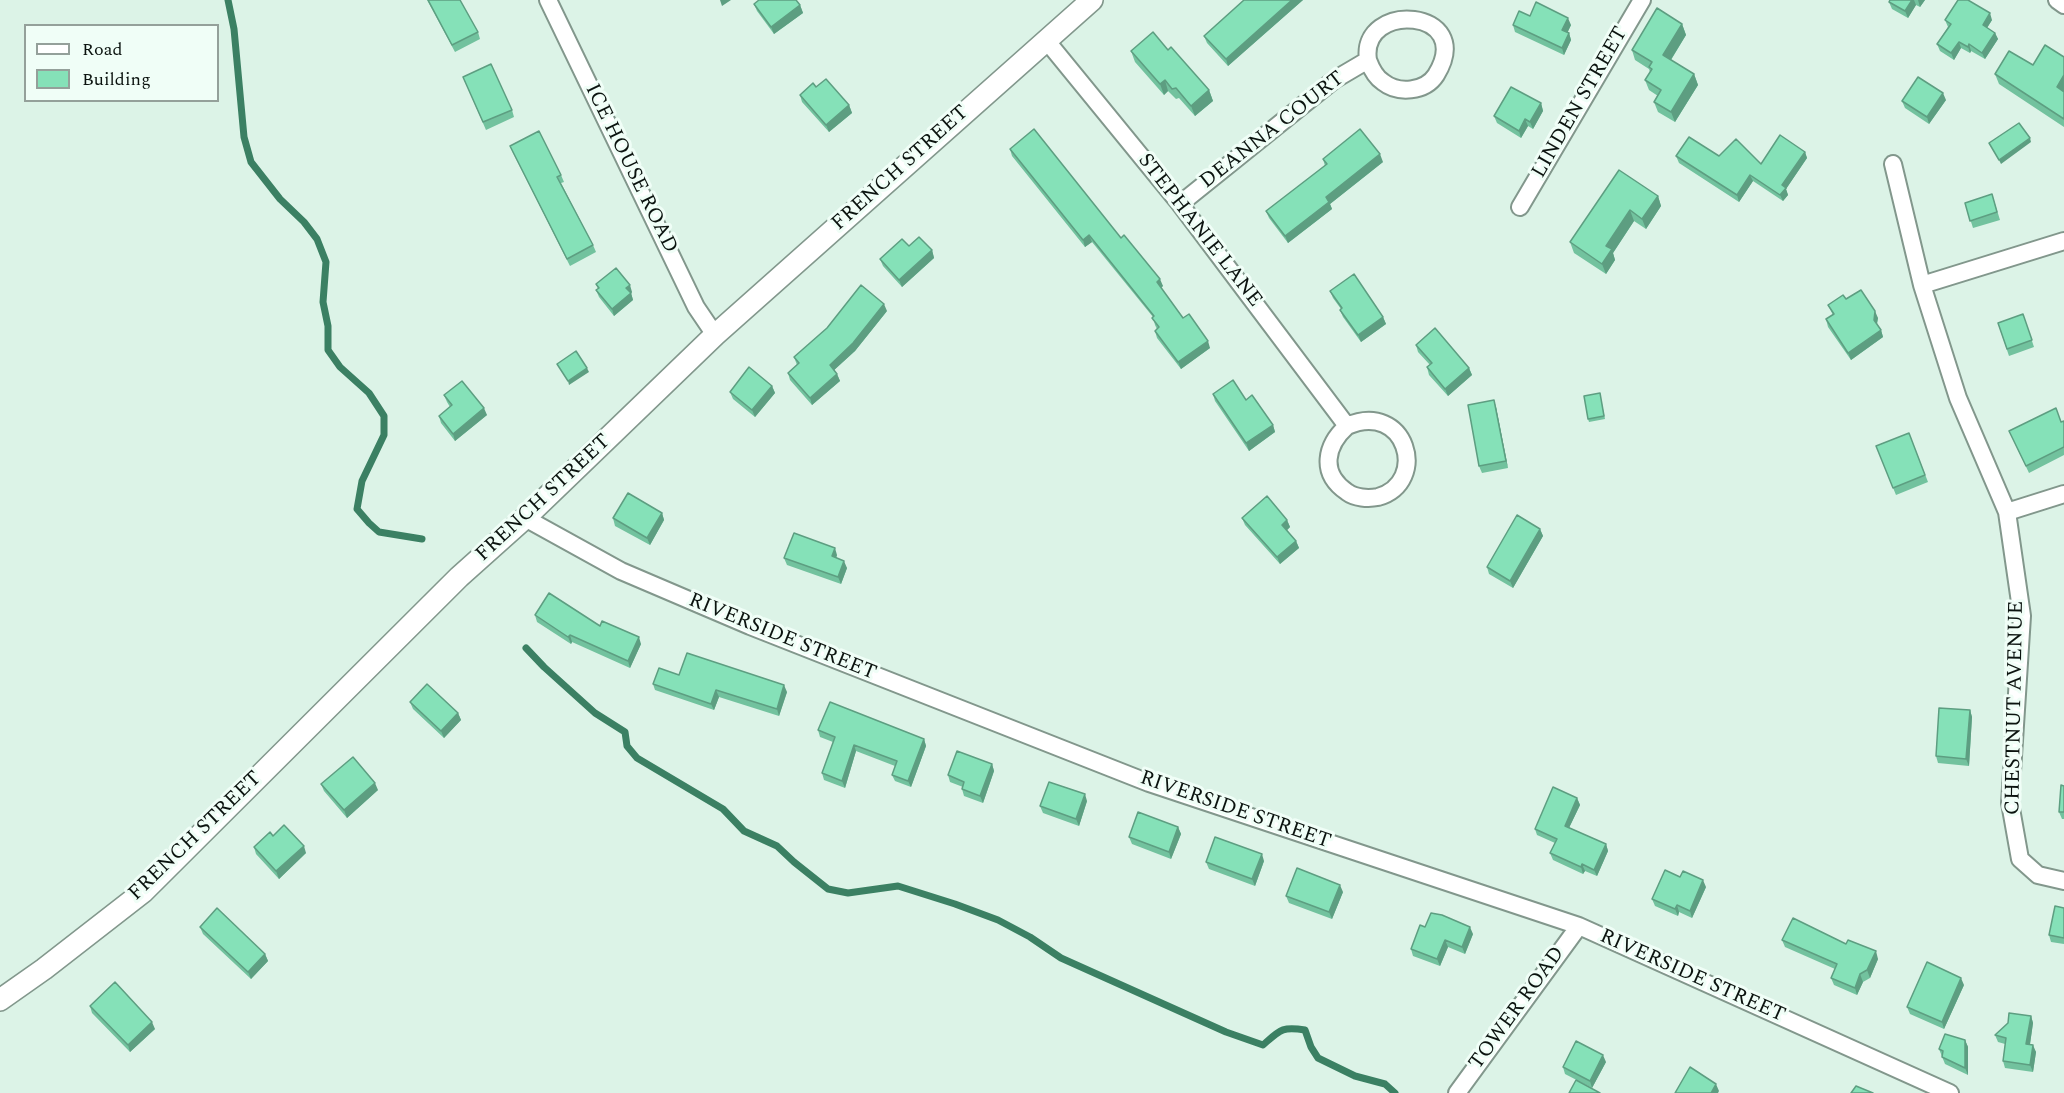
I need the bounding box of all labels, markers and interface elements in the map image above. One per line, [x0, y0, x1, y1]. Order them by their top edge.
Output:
street label: LINDEN STREET [1527, 23, 1635, 183]
legend [24, 24, 219, 102]
text: Road [82, 36, 123, 63]
text: Building [82, 66, 151, 93]
street label: DEANNA COURT [1196, 67, 1350, 195]
street label: ICE HOUSE ROAD [578, 80, 682, 258]
street label: FRENCH STREET [827, 101, 975, 237]
street label: STEPHANIE LANE [1131, 149, 1267, 313]
street label: FRENCH STREET [471, 430, 617, 568]
street label: RIVERSIDE STREET [684, 589, 880, 687]
street label: CHESTNUT AVENUE [2002, 601, 2030, 815]
street label: RIVERSIDE STREET [1136, 766, 1334, 856]
street label: FRENCH STREET [124, 767, 268, 907]
street label: RIVERSIDE STREET [1595, 925, 1789, 1029]
street label: TOWER ROAD [1465, 942, 1571, 1076]

